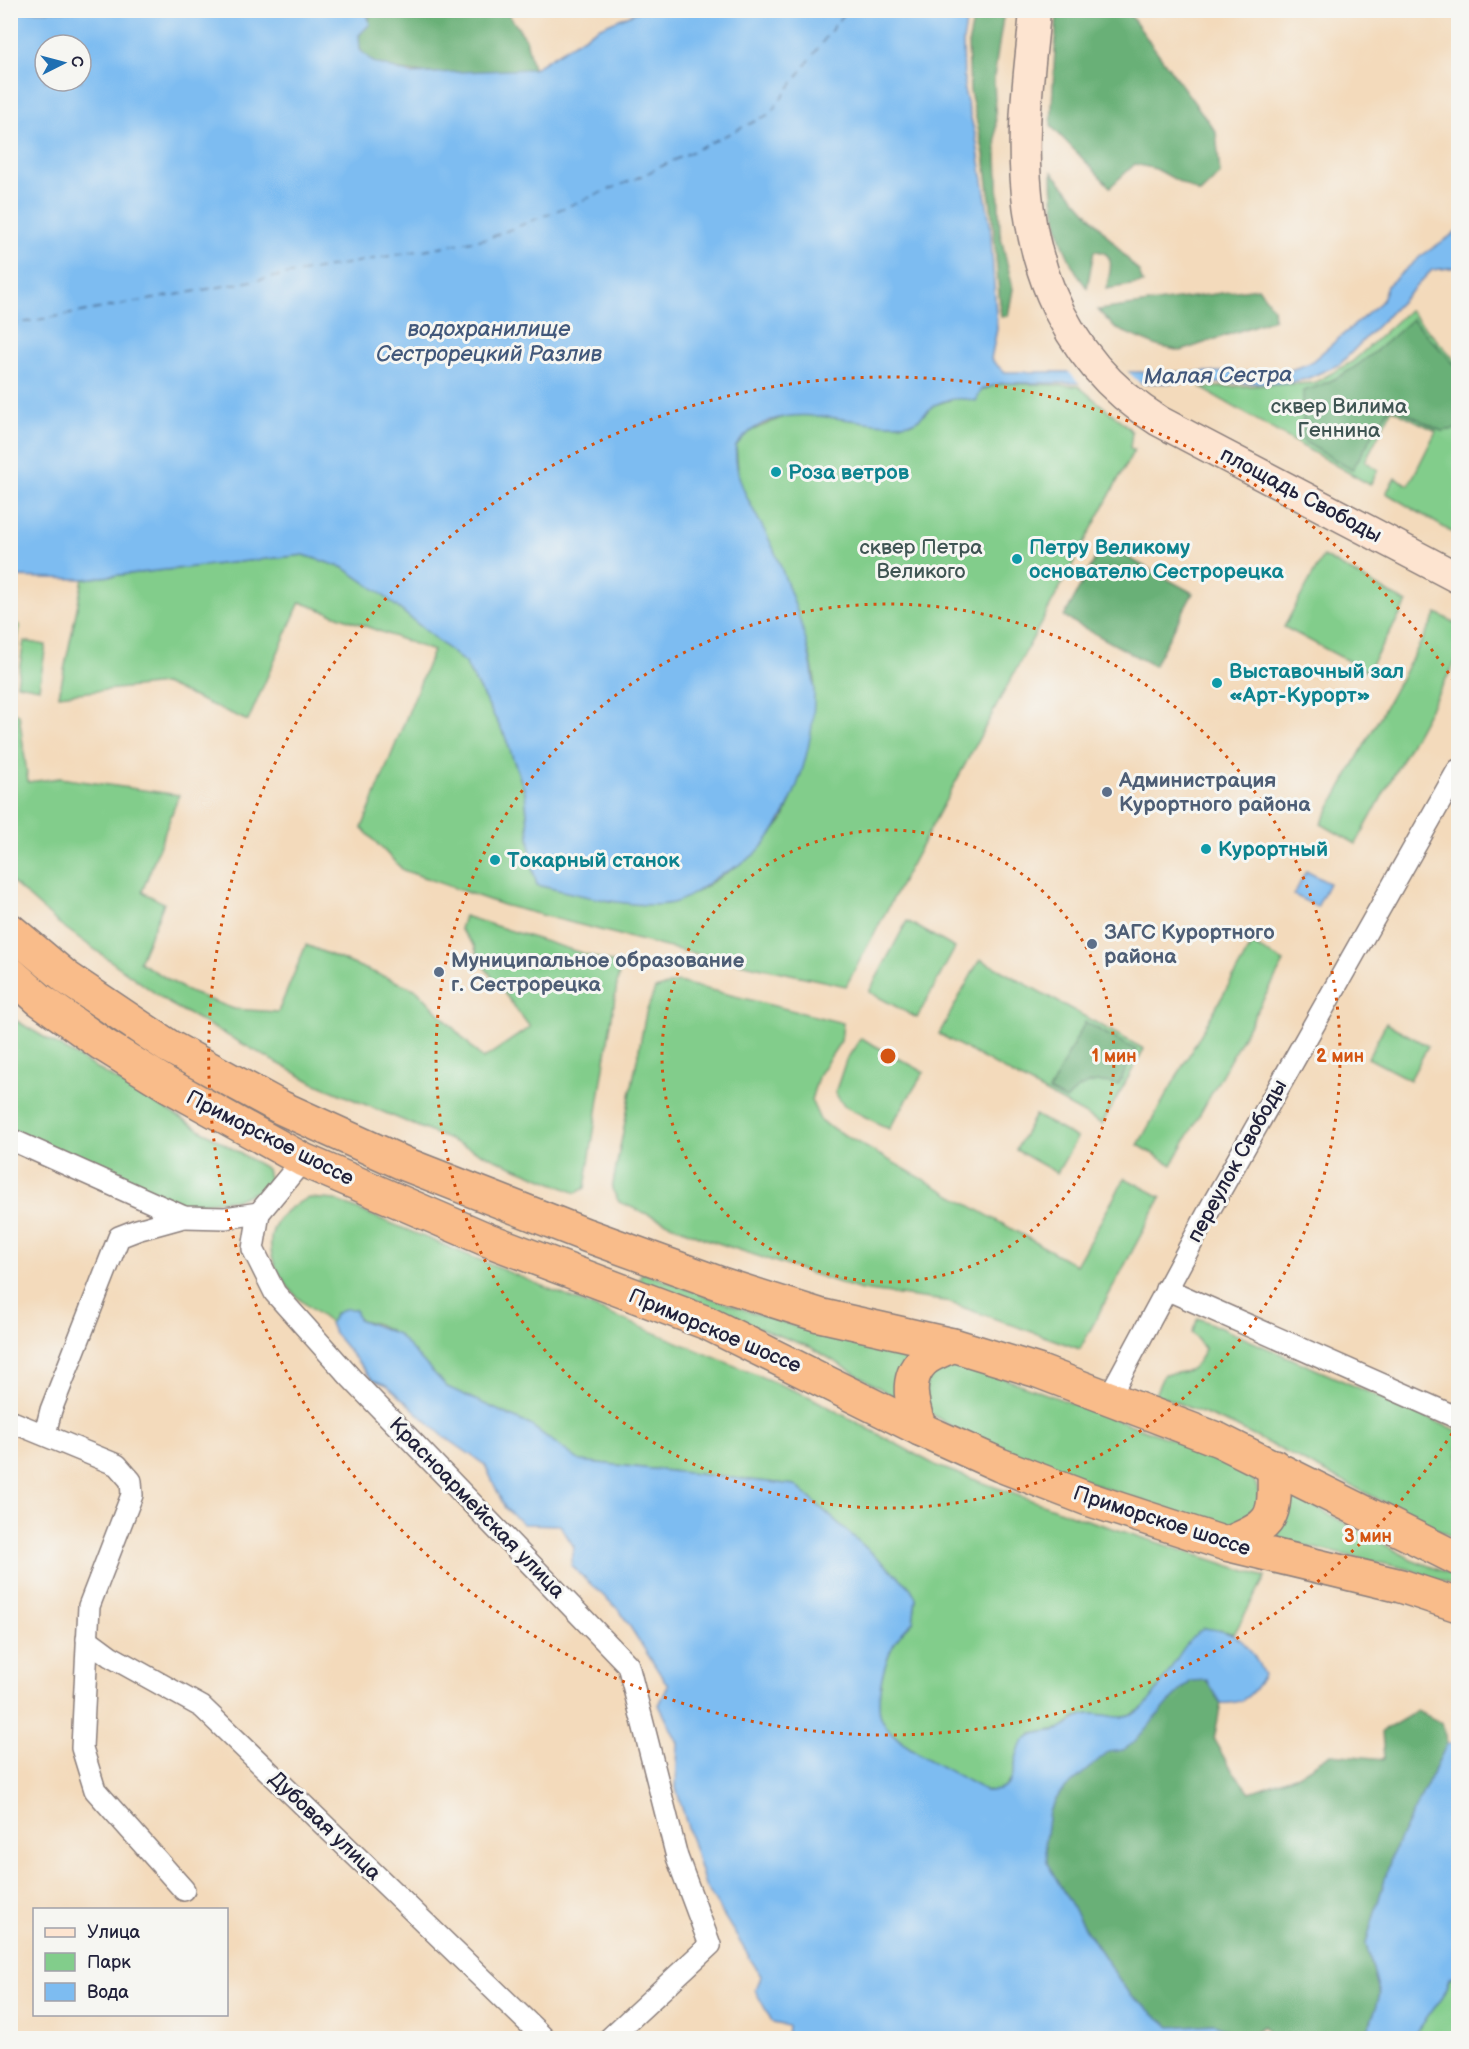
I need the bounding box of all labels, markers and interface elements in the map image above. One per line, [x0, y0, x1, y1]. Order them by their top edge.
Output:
north arrow [33, 33, 93, 93]
text: С [66, 55, 86, 68]
water label: водохранилище Сестрорецкий Разлив [376, 316, 602, 368]
water label: Малая Сестра [1143, 361, 1293, 391]
park label: сквер Вилима Геннина [1271, 394, 1408, 443]
street label: площадь Свободы [1216, 442, 1386, 548]
place label: Роза ветров [788, 460, 910, 485]
marker: Роза ветров [769, 465, 783, 479]
park label: сквер Петра Великого [859, 535, 983, 584]
place label: Петру Великому основателю Сестрорецка [1029, 535, 1285, 584]
marker: Петру Великому основателю Сестрорецка [1010, 552, 1024, 566]
place label: Выставочный зал «Арт-Курорт» [1229, 659, 1404, 708]
marker: Выставочный зал «Арт-Курорт» [1210, 676, 1224, 690]
place label: Администрация Курортного района [1118, 768, 1311, 817]
marker: Администрация Курортного района [1100, 785, 1114, 799]
place label: Курортный [1218, 837, 1328, 862]
marker: Курортный [1199, 842, 1213, 856]
place label: Токарный станок [507, 848, 680, 873]
marker: Токарный станок [488, 853, 502, 867]
place label: ЗАГС Курортного района [1104, 920, 1275, 969]
marker: ЗАГС Курортного района [1085, 937, 1099, 951]
place label: Муниципальное образование г. Сестрорецка [451, 948, 745, 997]
marker: Муниципальное образование г. Сестрорецка [432, 965, 446, 979]
centre of rings [878, 1046, 898, 1066]
text: 1 мин [1092, 1046, 1136, 1067]
text: 2 мин [1316, 1046, 1364, 1067]
street label: переулок Свободы [1182, 1075, 1292, 1247]
street label: Приморское шоссе [182, 1085, 358, 1191]
street label: Приморское шоссе [625, 1283, 805, 1379]
street label: Красноармейская улица [384, 1412, 570, 1604]
street label: Приморское шоссе [1070, 1481, 1254, 1562]
text: 3 мин [1344, 1526, 1392, 1547]
street label: Дубовая улица [264, 1766, 387, 1886]
legend [33, 1908, 228, 2016]
text: Улица [87, 1922, 141, 1943]
text: Парк [87, 1952, 131, 1973]
text: Вода [87, 1982, 129, 2003]

